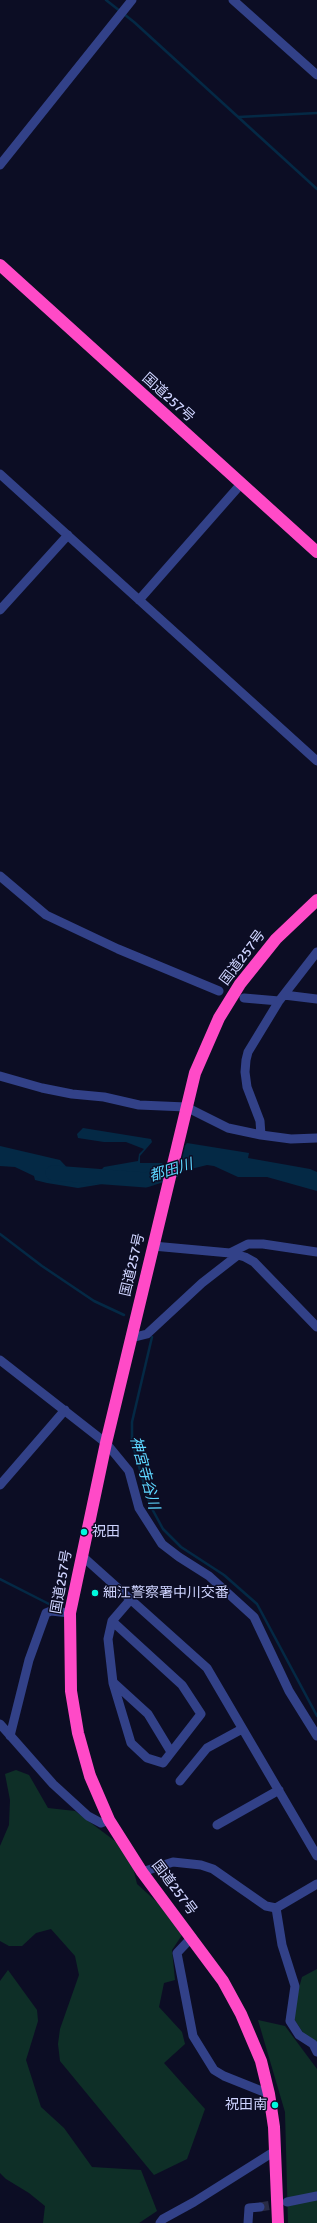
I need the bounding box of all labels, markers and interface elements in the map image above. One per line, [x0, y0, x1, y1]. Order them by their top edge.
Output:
street label: 国道257号 [138, 370, 198, 426]
street label: 国道257号 [217, 927, 269, 989]
water label: 都田川 [147, 1156, 195, 1186]
street label: 国道257号 [118, 1232, 148, 1298]
water label: 神宮寺谷川 [126, 1434, 162, 1512]
place label: 祝田 [92, 1524, 120, 1540]
marker: 祝田 [79, 1527, 89, 1537]
street label: 国道257号 [48, 1549, 76, 1615]
place label: 細江警察署中川交番 [103, 1585, 229, 1601]
marker: 細江警察署中川交番 [90, 1588, 100, 1598]
street label: 国道257号 [148, 1857, 200, 1919]
place label: 祝田南 [225, 2097, 267, 2113]
marker: 祝田南 [270, 2100, 280, 2110]

